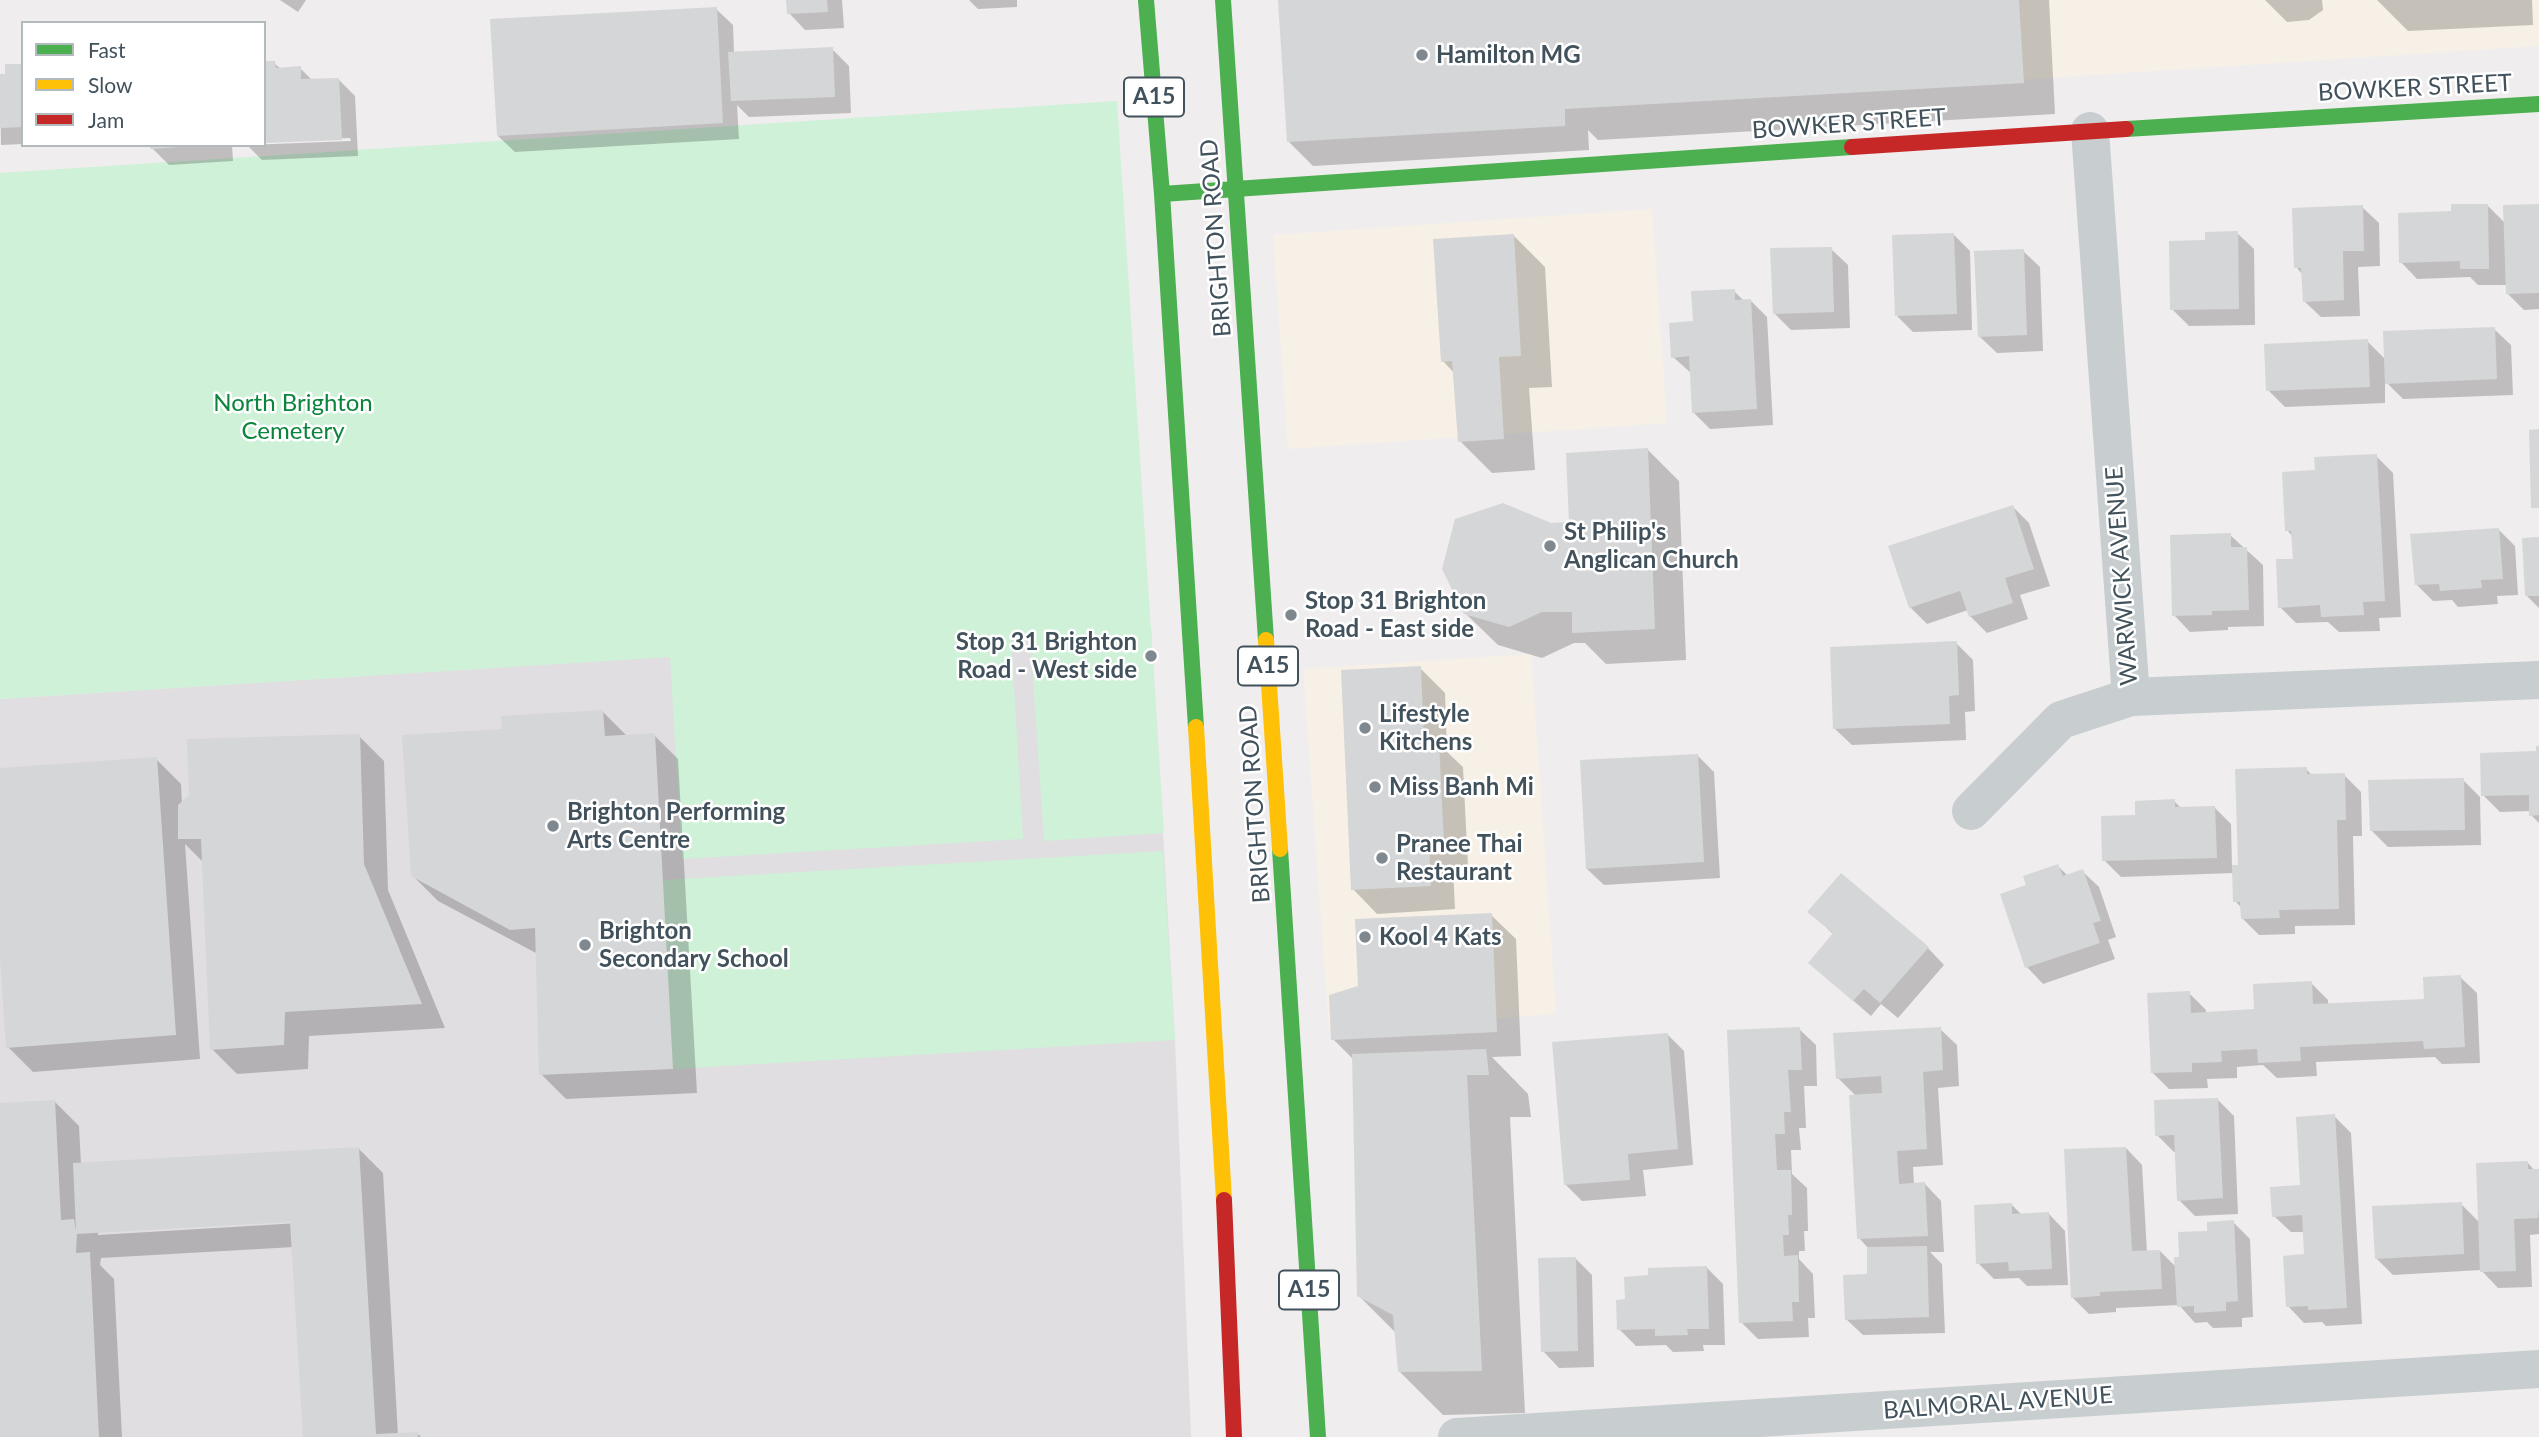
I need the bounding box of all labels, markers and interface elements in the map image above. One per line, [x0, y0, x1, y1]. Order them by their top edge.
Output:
legend [21, 21, 266, 147]
text: Fast [88, 37, 125, 62]
place label: Hamilton MG [1436, 41, 1581, 69]
marker: Hamilton MG [1414, 47, 1430, 63]
street label: BOWKER STREET [2317, 69, 2513, 107]
text: Slow [88, 72, 132, 97]
road number: A15 [1124, 78, 1184, 116]
street label: BOWKER STREET [1751, 103, 1947, 145]
text: Jam [88, 107, 124, 132]
street label: BRIGHTON ROAD [1195, 138, 1237, 338]
park label: North Brighton Cemetery [213, 389, 373, 445]
street label: WARWICK AVENUE [2100, 466, 2144, 686]
place label: St Philip's Anglican Church [1564, 518, 1739, 574]
marker: St Philip's Anglican Church [1542, 538, 1558, 554]
place label: Stop 31 Brighton Road - East side [1305, 587, 1486, 643]
marker: Stop 31 Brighton Road - East side [1283, 607, 1299, 623]
place label: Stop 31 Brighton Road - West side [956, 628, 1137, 684]
road number: A15 [1238, 646, 1298, 686]
marker: Stop 31 Brighton Road - West side [1143, 648, 1159, 664]
place label: Lifestyle Kitchens [1379, 700, 1472, 756]
street label: BRIGHTON ROAD [1234, 704, 1276, 904]
marker: Lifestyle Kitchens [1357, 720, 1373, 736]
place label: Miss Banh Mi [1389, 773, 1534, 801]
marker: Miss Banh Mi [1367, 779, 1383, 795]
place label: Brighton Performing Arts Centre [567, 798, 785, 854]
marker: Brighton Performing Arts Centre [545, 818, 561, 834]
place label: Pranee Thai Restaurant [1396, 830, 1523, 886]
marker: Pranee Thai Restaurant [1374, 850, 1390, 866]
place label: Brighton Secondary School [599, 917, 789, 973]
place label: Kool 4 Kats [1379, 923, 1502, 951]
marker: Kool 4 Kats [1357, 929, 1373, 945]
marker: Brighton Secondary School [577, 937, 593, 953]
road number: A15 [1279, 1270, 1339, 1310]
street label: BALMORAL AVENUE [1882, 1381, 2114, 1425]

